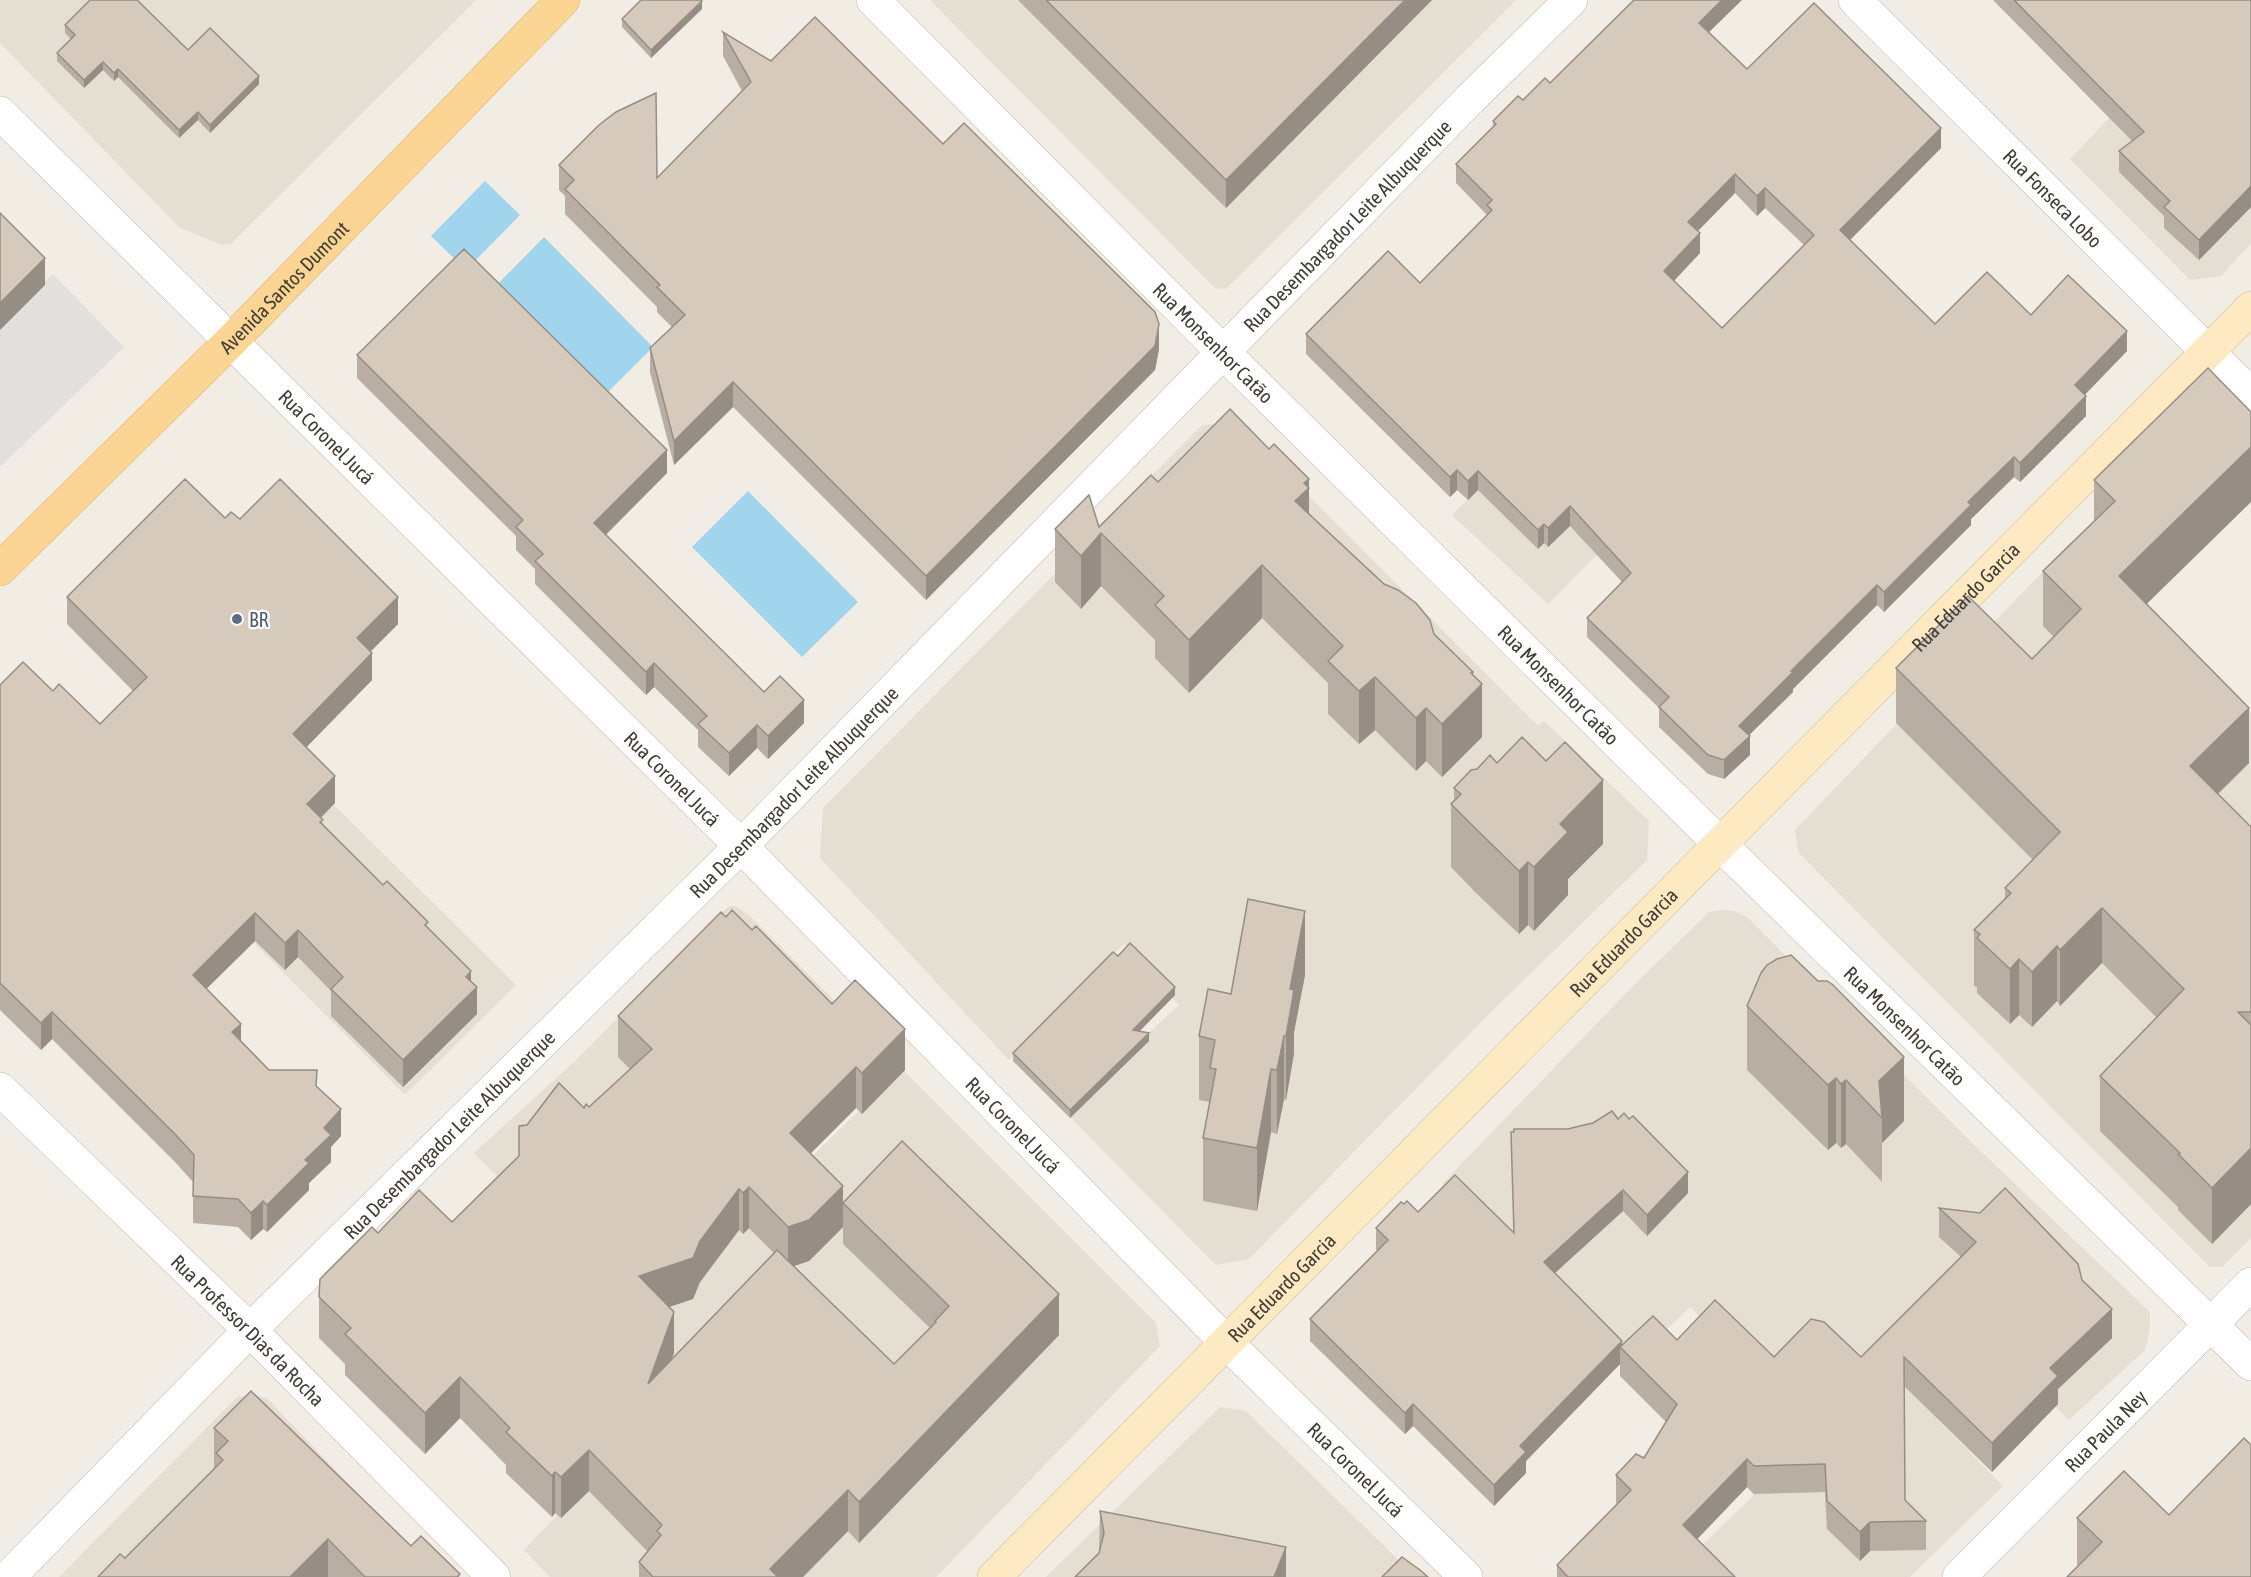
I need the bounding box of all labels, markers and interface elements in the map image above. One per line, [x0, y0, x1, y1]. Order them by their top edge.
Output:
street label: Rua Desembargador Leite Albuquerque [1238, 114, 1455, 336]
street label: Rua Fonseca Lobo [1999, 144, 2107, 252]
street label: Avenida Santos Dumont [214, 216, 353, 358]
street label: Rua Monsenhor Catão [1149, 277, 1279, 407]
street label: Rua Coronel Jucá [274, 384, 380, 489]
street label: Rua Eduardo Garcia [1907, 538, 2024, 656]
place label: BR [249, 608, 268, 631]
marker: BR [230, 612, 244, 626]
street label: Rua Monsenhor Catão [1494, 620, 1624, 749]
street label: Rua Desembargador Leite Albuquerque [684, 681, 902, 902]
street label: Rua Coronel Jucá [620, 726, 725, 830]
street label: Rua Eduardo Garcia [1565, 883, 1682, 1001]
street label: Rua Monsenhor Catão [1840, 961, 1971, 1090]
street label: Rua Desembargador Leite Albuquerque [338, 1025, 559, 1243]
street label: Rua Coronel Jucá [962, 1072, 1065, 1177]
street label: Rua Eduardo Garcia [1222, 1228, 1340, 1346]
street label: Rua Professor Dias da Rocha [167, 1249, 330, 1410]
street label: Rua Paula Ney [2059, 1385, 2151, 1476]
street label: Rua Coronel Jucá [1303, 1417, 1409, 1521]

